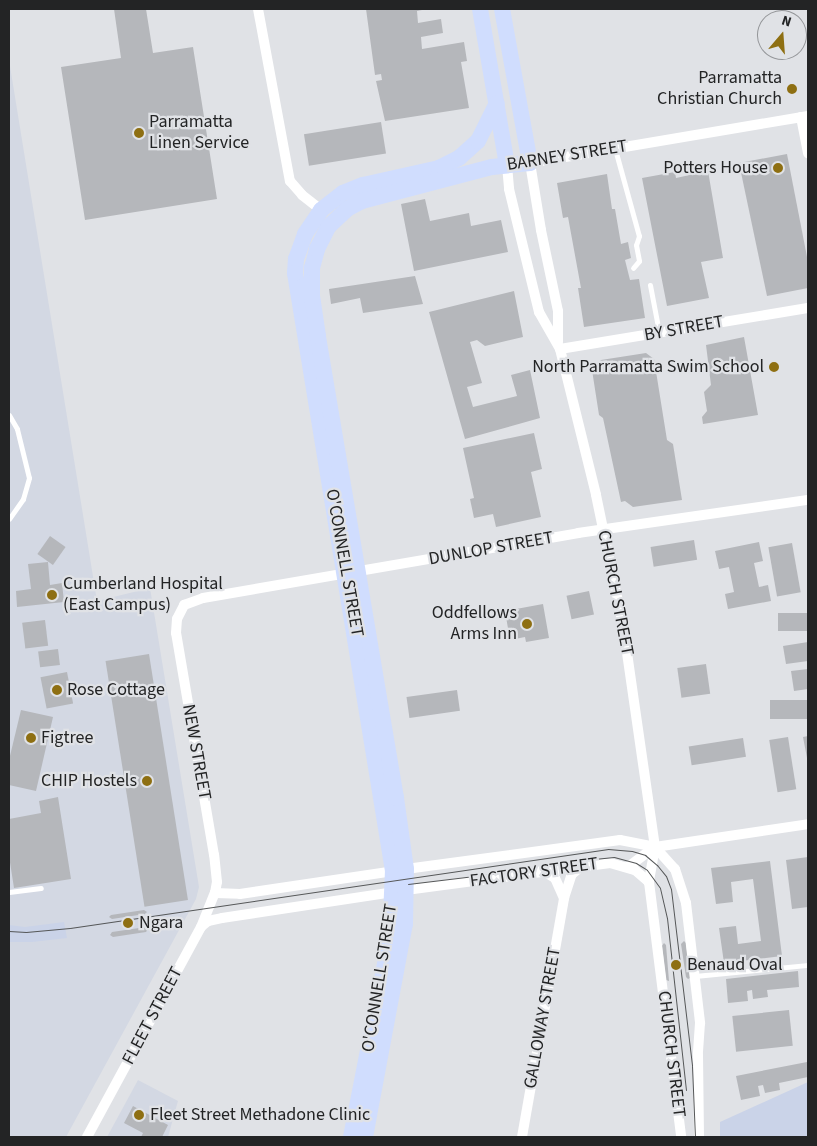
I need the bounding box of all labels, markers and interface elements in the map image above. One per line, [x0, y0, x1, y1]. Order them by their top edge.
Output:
north arrow [757, 10, 807, 60]
text: N [779, 11, 794, 33]
place label: Parramatta Christian Church [657, 68, 782, 110]
marker: Parramatta Christian Church [786, 83, 798, 95]
place label: Parramatta Linen Service [149, 112, 249, 154]
marker: Parramatta Linen Service [133, 127, 145, 139]
street label: BARNEY STREET [505, 136, 629, 176]
place label: Potters House [663, 157, 768, 179]
marker: Potters House [772, 162, 784, 174]
street label: BY STREET [643, 311, 725, 347]
place label: North Parramatta Swim School [532, 356, 764, 378]
marker: North Parramatta Swim School [768, 361, 780, 373]
street label: O'CONNELL STREET [320, 487, 368, 639]
street label: DUNLOP STREET [427, 527, 555, 571]
street label: CHURCH STREET [592, 528, 638, 658]
place label: Cumberland Hospital (East Campus) [63, 574, 223, 616]
marker: Cumberland Hospital (East Campus) [45, 588, 59, 602]
place label: Oddfellows Arms Inn [432, 603, 517, 646]
marker: Oddfellows Arms Inn [521, 618, 533, 630]
place label: Rose Cottage [67, 679, 165, 701]
marker: Rose Cottage [51, 684, 63, 696]
street label: NEW STREET [177, 703, 215, 801]
place label: Figtree [41, 727, 93, 749]
marker: Figtree [25, 732, 37, 744]
place label: CHIP Hostels [41, 770, 137, 792]
marker: CHIP Hostels [141, 775, 153, 787]
street label: FACTORY STREET [469, 853, 599, 893]
street label: O'CONNELL STREET [358, 902, 402, 1054]
place label: Ngara [139, 912, 183, 934]
marker: Ngara [121, 916, 135, 930]
street label: GALLOWAY STREET [520, 946, 566, 1090]
place label: Benaud Oval [687, 954, 782, 976]
marker: Benaud Oval [669, 958, 683, 972]
street label: FLEET STREET [118, 963, 188, 1069]
street label: CHURCH STREET [653, 990, 689, 1118]
place label: Fleet Street Methadone Clinic [150, 1104, 370, 1126]
marker: Fleet Street Methadone Clinic [132, 1108, 146, 1122]

